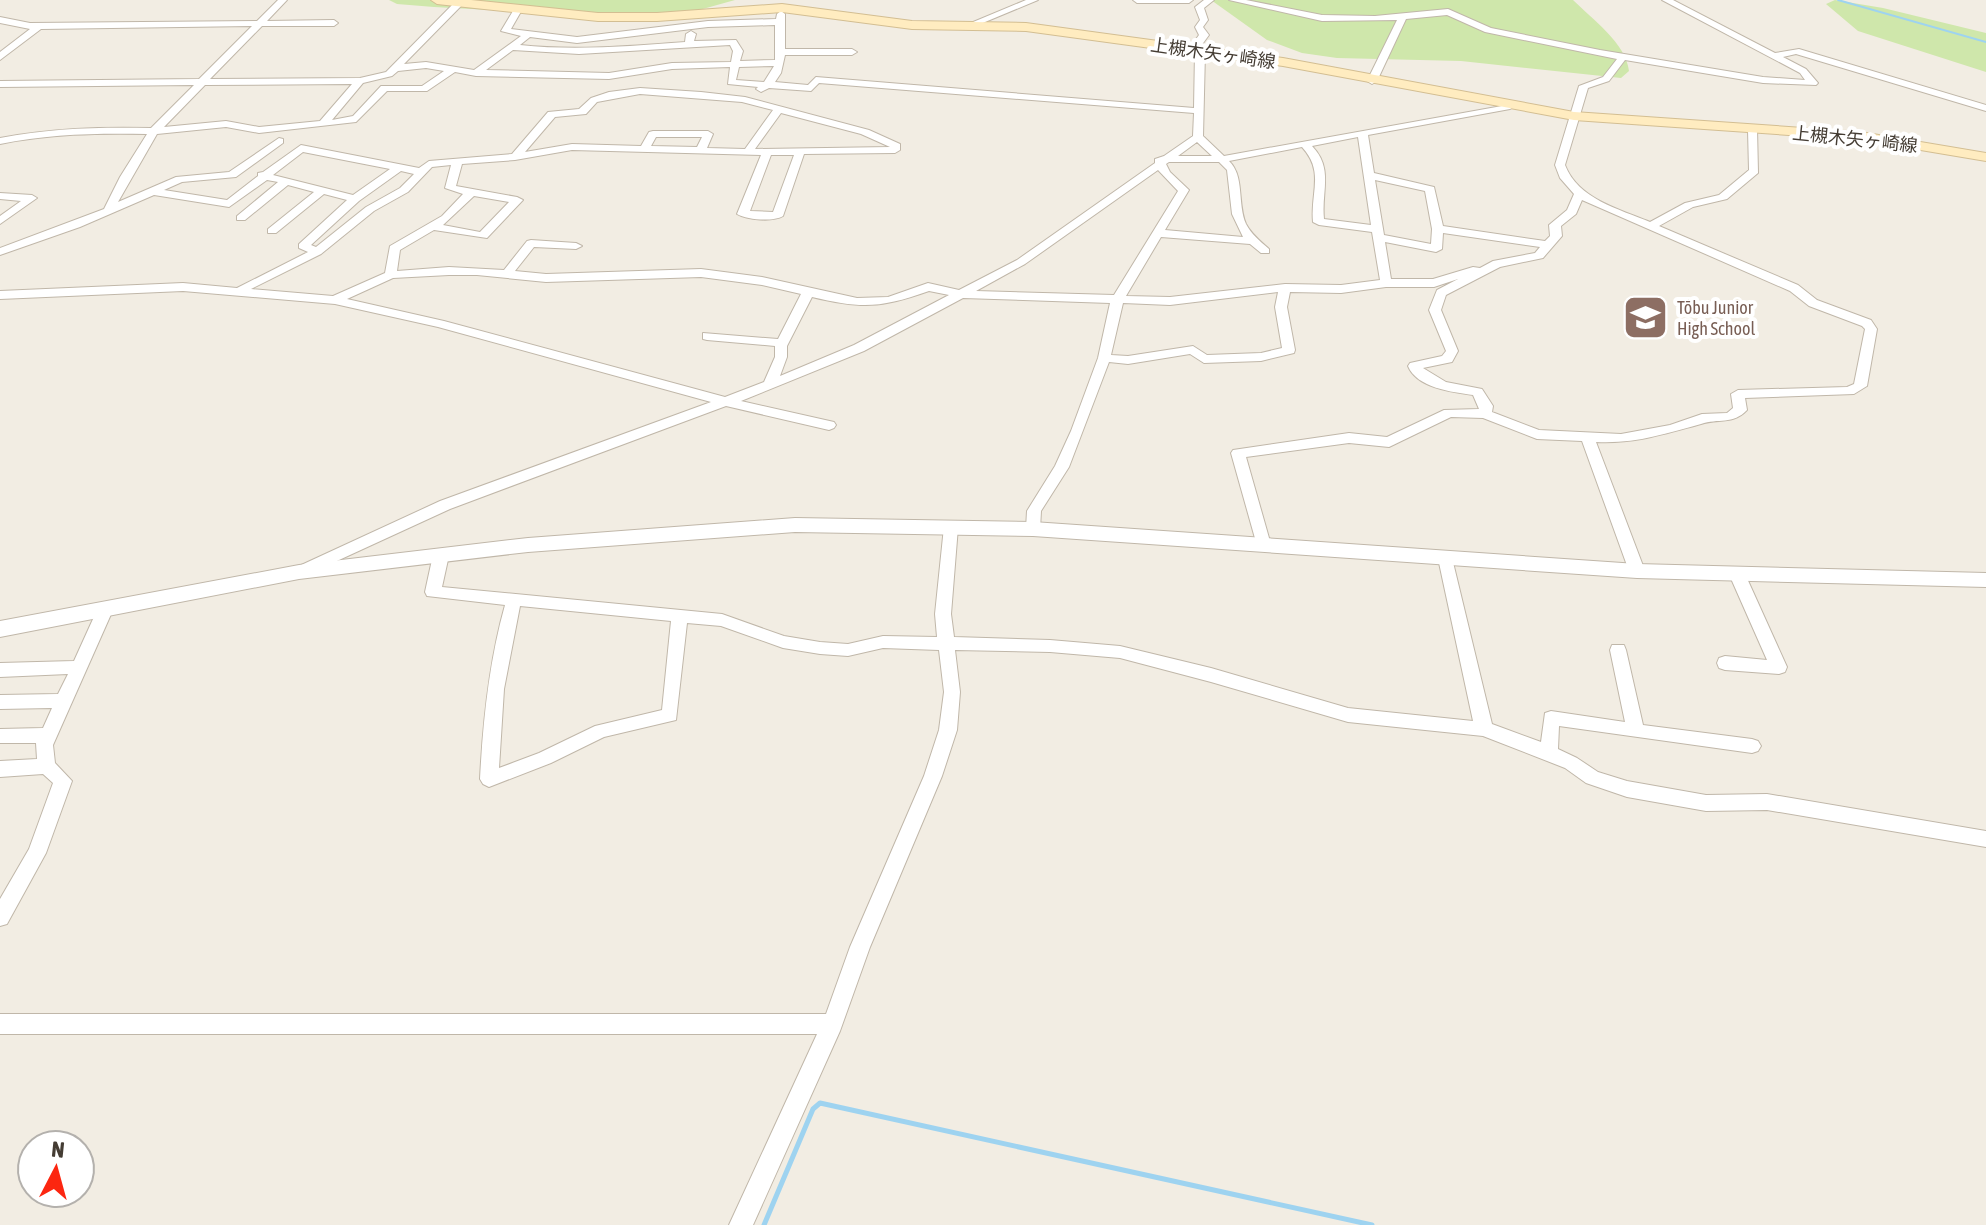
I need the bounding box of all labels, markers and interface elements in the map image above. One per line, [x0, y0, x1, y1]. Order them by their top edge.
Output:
street label: 上槻木矢ヶ崎線 [1149, 34, 1277, 72]
street label: 上槻木矢ヶ崎線 [1791, 122, 1919, 156]
school or university icon: Tōbu Junior High School [1622, 293, 1670, 341]
place label: Tōbu Junior High School [1677, 297, 1755, 339]
north arrow [16, 1129, 96, 1209]
text: N [50, 1136, 66, 1163]

